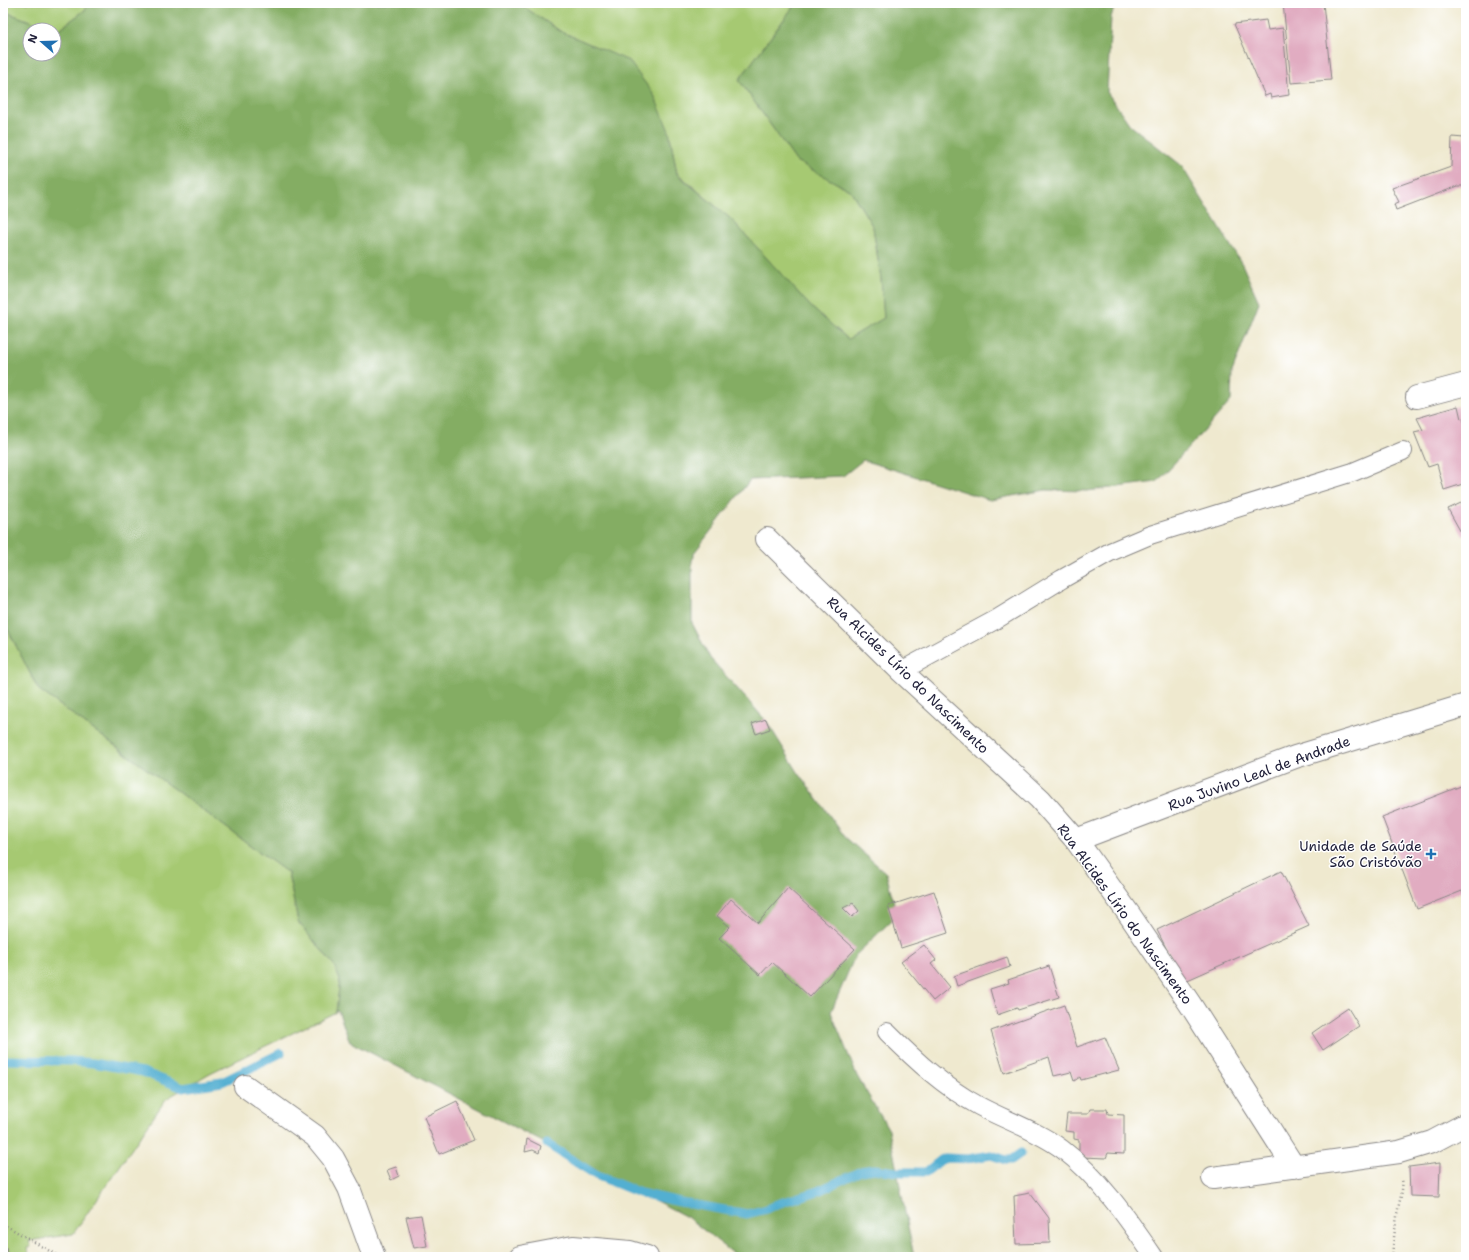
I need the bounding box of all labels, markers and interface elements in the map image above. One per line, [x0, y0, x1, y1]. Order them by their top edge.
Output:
north arrow [22, 22, 62, 62]
text: N [25, 32, 42, 45]
street label: Rua Alcides Lírio do Nascimento [823, 593, 993, 757]
street label: Rua Juvino Leal de Andrade [1165, 732, 1353, 814]
street label: Rua Alcides Lírio do Nascimento [1054, 820, 1196, 1008]
place label: Unidade de Saúde São Cristóvão [1299, 837, 1422, 871]
marker: Unidade de Saúde São Cristóvão [1425, 848, 1437, 860]

